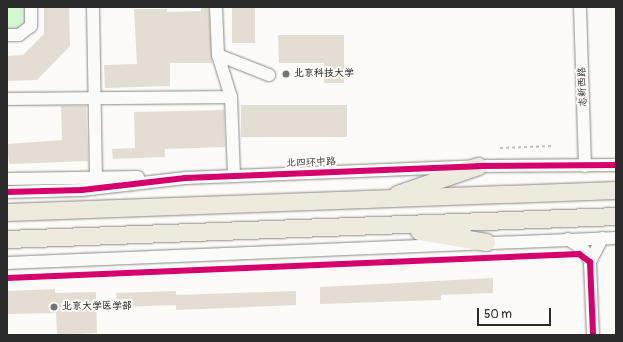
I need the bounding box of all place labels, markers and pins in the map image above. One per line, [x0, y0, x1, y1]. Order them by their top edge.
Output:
place label: 北京科技大学 [294, 68, 354, 80]
marker: 北京科技大学 [281, 69, 291, 79]
place label: 北京大学医学部 [62, 301, 132, 313]
marker: 北京大学医学部 [49, 302, 59, 312]

